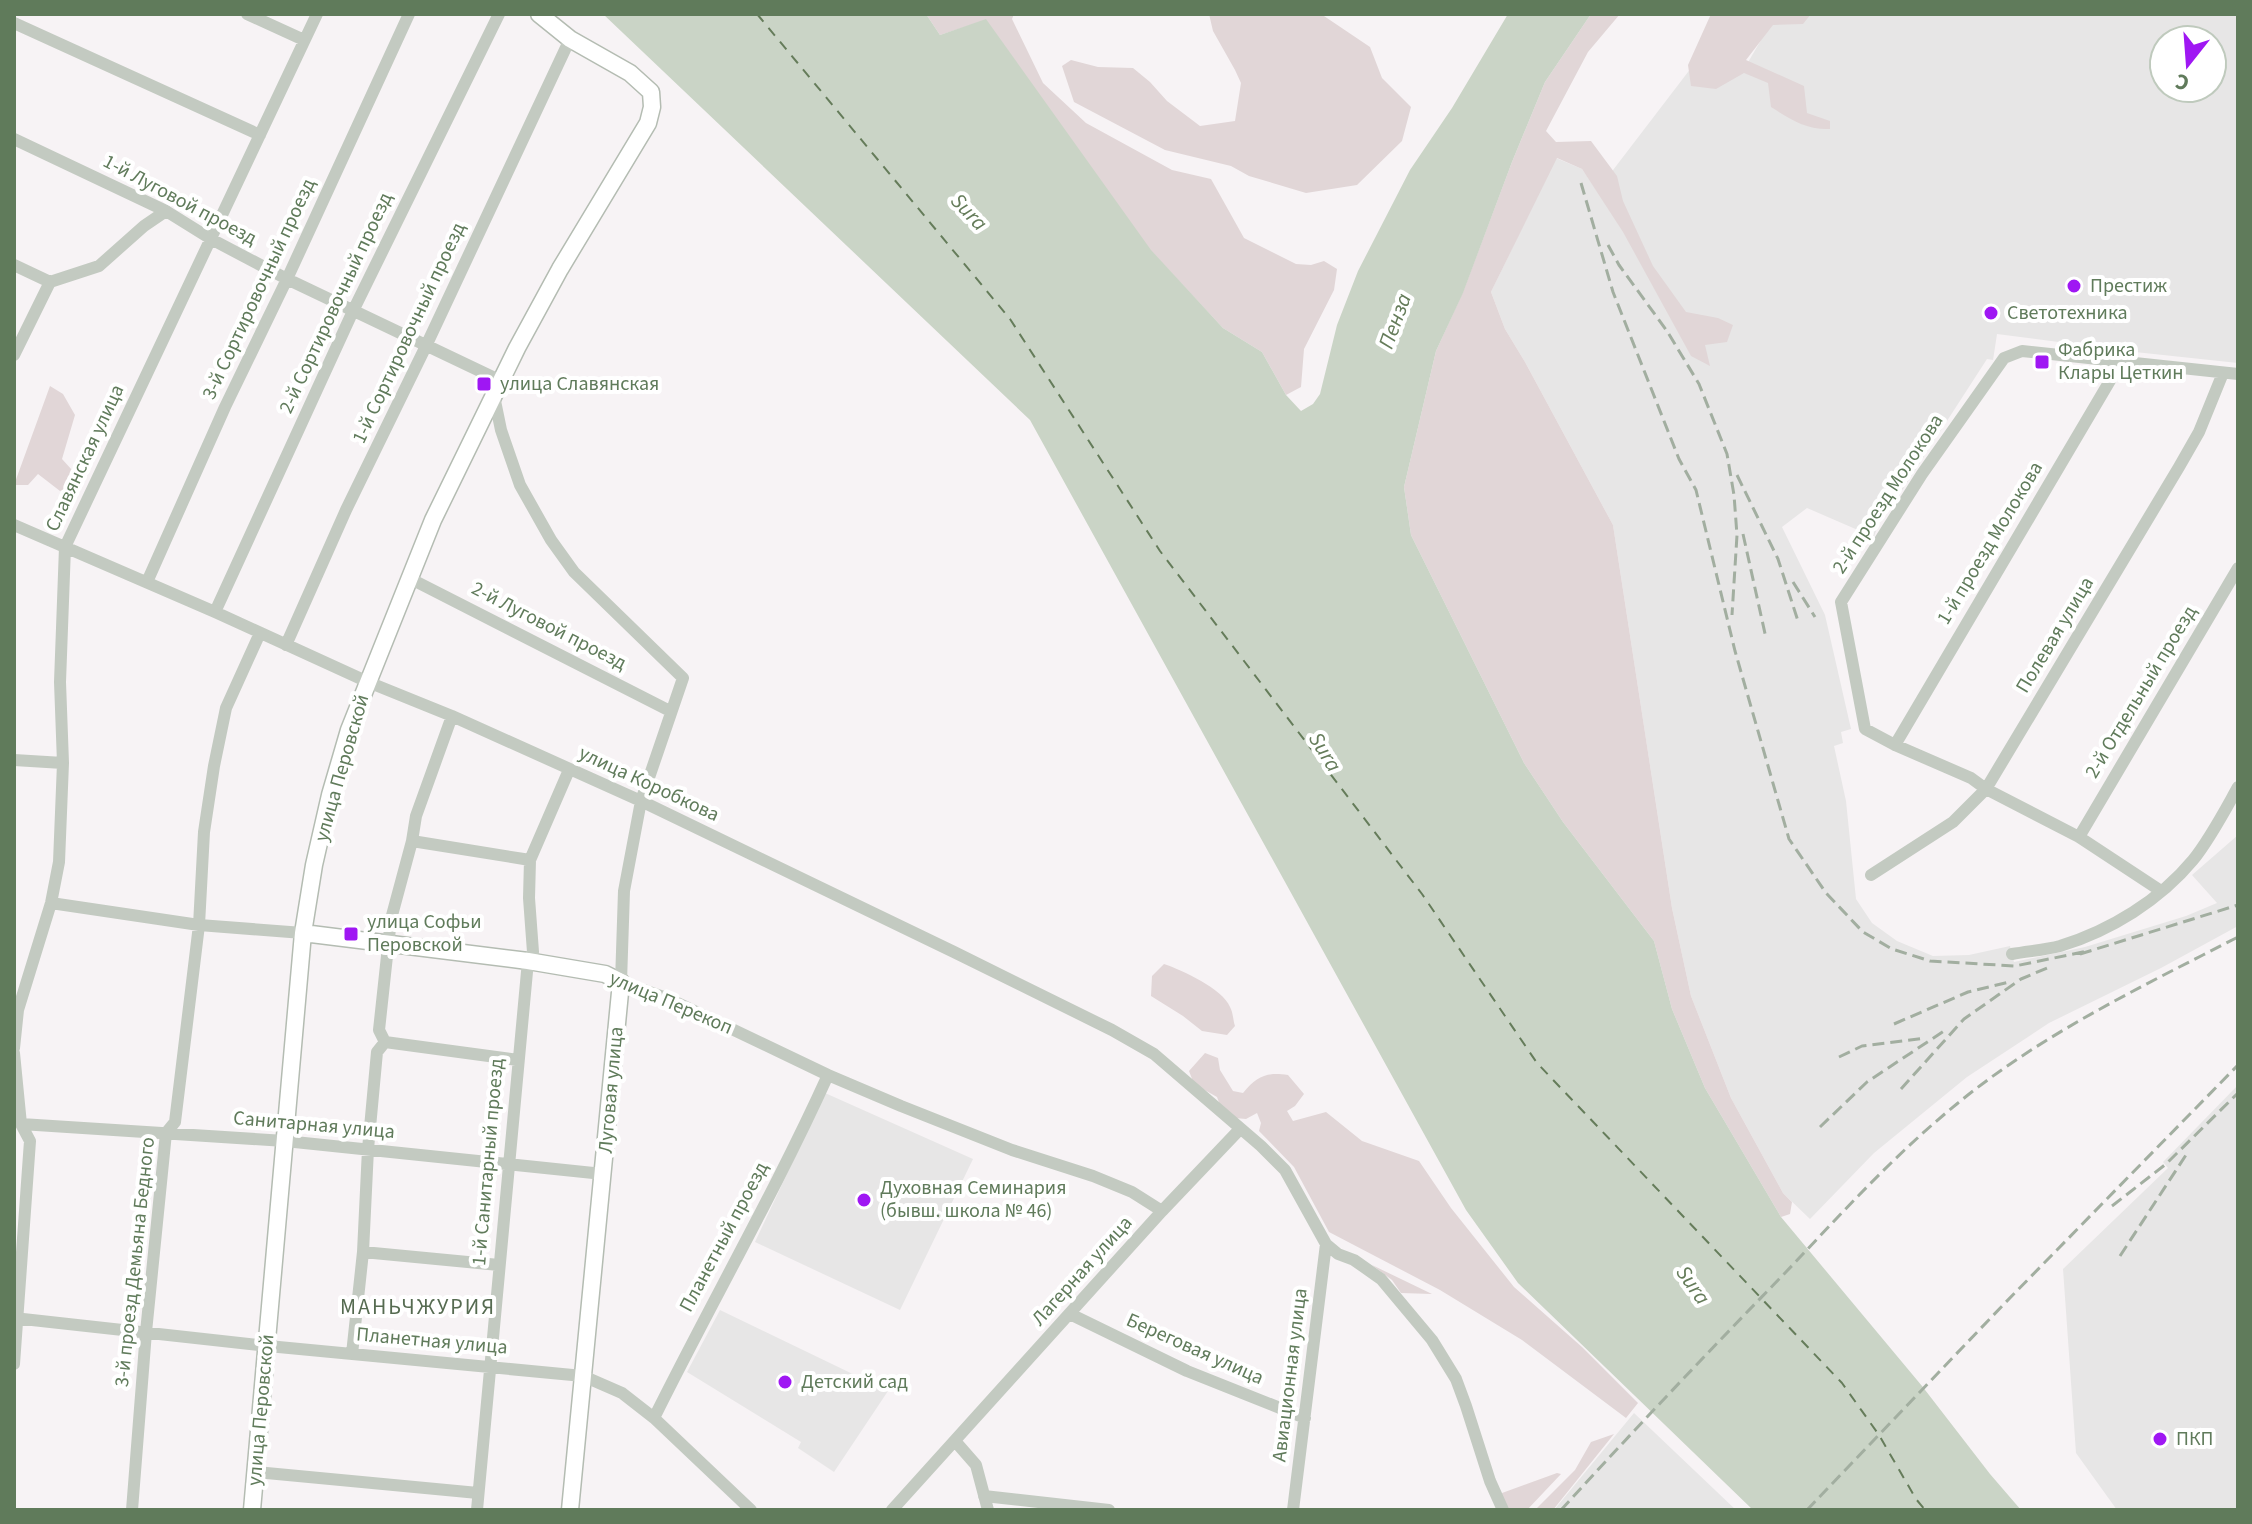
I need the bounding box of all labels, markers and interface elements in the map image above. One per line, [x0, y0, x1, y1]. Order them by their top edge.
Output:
north arrow [2148, 24, 2228, 104]
text: С [2171, 65, 2193, 99]
street label: 1-й Луговой проезд [98, 148, 262, 253]
street label: 3-й Сортировочный проезд [195, 174, 323, 404]
water label: Sura [943, 186, 995, 238]
street label: 2-й Сортировочный проезд [272, 188, 400, 418]
street label: 1-й Сортировочный проезд [345, 218, 473, 448]
place label: Престиж [2090, 272, 2167, 300]
marker: Престиж [2065, 277, 2083, 295]
water label: Пенза [1370, 289, 1420, 353]
place label: Светотехника [2007, 299, 2128, 327]
marker: Светотехника [1982, 304, 2000, 322]
place label: Фабрика Клары Цеткин [2058, 336, 2184, 387]
marker: Фабрика Клары Цеткин [2033, 353, 2051, 371]
place label: улица Славянская [500, 370, 659, 398]
marker: улица Славянская [475, 375, 493, 393]
street label: Славянская улица [39, 380, 131, 536]
street label: 2-й проезд Молокова [1826, 409, 1950, 579]
street label: 1-й проезд Молокова [1930, 456, 2050, 630]
street label: Полевая улица [2009, 572, 2101, 698]
street label: 2-й Луговой проезд [467, 575, 632, 677]
street label: 2-й Отдельный проезд [2078, 600, 2204, 784]
street label: улица Перовской [308, 691, 376, 845]
water label: Sura [1300, 726, 1350, 778]
street label: улица Коробкова [574, 739, 724, 829]
place label: улица Софьи Перовской [367, 908, 482, 959]
marker: улица Софьи Перовской [342, 925, 360, 943]
street label: улица Перекоп [605, 964, 737, 1042]
street label: Луговая улица [592, 1025, 630, 1155]
street label: 1-й Санитарный проезд [465, 1057, 511, 1267]
street label: Санитарная улица [232, 1104, 396, 1146]
street label: 3-й проезд Демьяна Бедного [108, 1136, 162, 1388]
street label: Планетный проезд [673, 1157, 776, 1317]
place label: Духовная Семинария (бывш. школа № 46) [880, 1174, 1066, 1225]
marker: Духовная Семинария (бывш. школа № 46) [855, 1191, 873, 1209]
street label: Лагерная улица [1025, 1210, 1139, 1332]
water label: Sura [1668, 1259, 1718, 1311]
street label: Авиационная улица [1265, 1286, 1315, 1464]
district label: МАНЬЧЖУРИЯ [340, 1291, 496, 1323]
street label: Береговая улица [1122, 1306, 1268, 1392]
street label: Планетная улица [355, 1320, 509, 1362]
street label: улица Перовской [240, 1333, 282, 1487]
place label: Детский сад [801, 1368, 908, 1396]
marker: Детский сад [776, 1373, 794, 1391]
place label: ПКП [2176, 1425, 2213, 1453]
marker: ПКП [2151, 1430, 2169, 1448]

